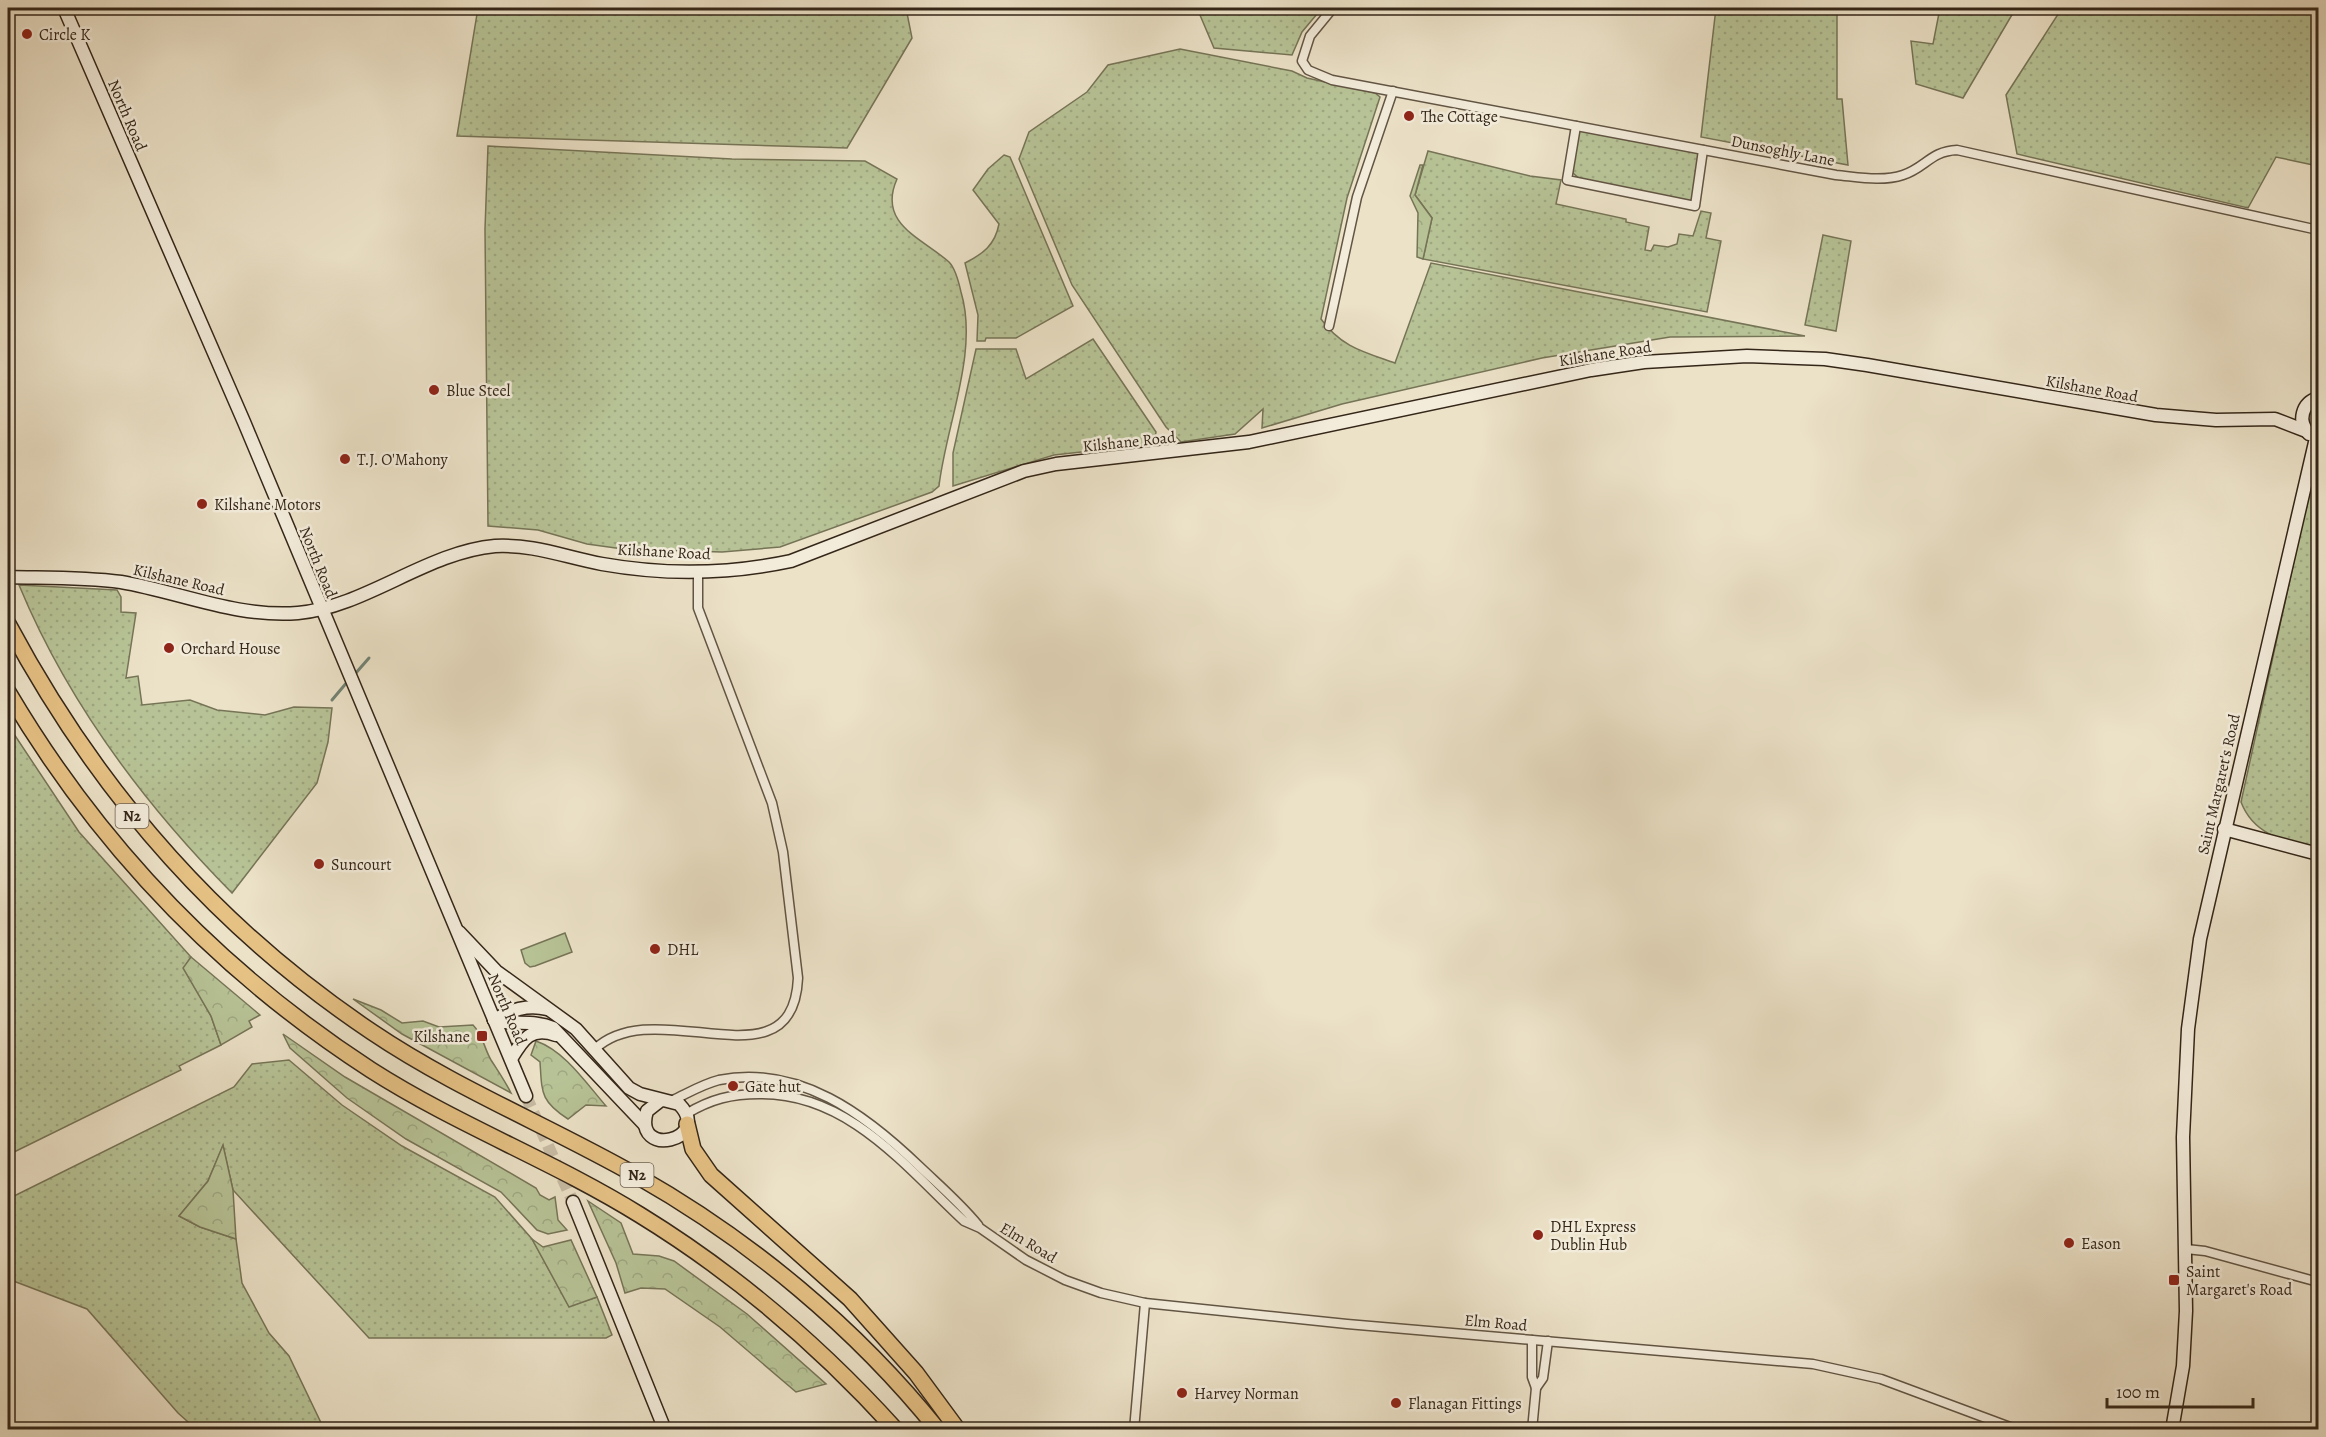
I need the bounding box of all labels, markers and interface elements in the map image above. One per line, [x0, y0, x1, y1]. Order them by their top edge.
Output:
place label: Circle K [39, 24, 90, 46]
marker: Circle K [20, 27, 34, 41]
street label: North Road [102, 76, 152, 155]
place label: The Cottage [1421, 106, 1498, 128]
marker: The Cottage [1402, 109, 1416, 123]
street label: Dunsoghly Lane [1729, 130, 1837, 172]
street label: Kilshane Road [1557, 336, 1653, 372]
street label: Kilshane Road [2044, 370, 2140, 408]
place label: Blue Steel [446, 380, 511, 402]
marker: Blue Steel [427, 383, 441, 397]
street label: Kilshane Road [1082, 426, 1177, 458]
place label: T.J. O'Mahony [357, 449, 449, 471]
marker: T.J. O'Mahony [338, 452, 352, 466]
place label: Kilshane Motors [214, 494, 321, 516]
marker: Kilshane Motors [195, 497, 209, 511]
street label: North Road [294, 523, 343, 602]
street label: Kilshane Road [617, 539, 712, 565]
street label: Kilshane Road [131, 559, 227, 601]
place label: Orchard House [181, 638, 281, 660]
marker: Orchard House [162, 641, 176, 655]
street label: Saint Margaret's Road [2192, 711, 2246, 857]
road number: N2 [116, 804, 148, 828]
place label: Suncourt [331, 854, 391, 876]
marker: Suncourt [312, 857, 326, 871]
place label: DHL [667, 939, 699, 961]
marker: DHL [648, 942, 662, 956]
street label: North Road [482, 970, 532, 1049]
place label: Kilshane [413, 1026, 470, 1048]
marker: Kilshane [475, 1029, 489, 1043]
place label: Gate hut [745, 1076, 801, 1098]
marker: Gate hut [726, 1079, 740, 1093]
road number: N2 [620, 1163, 654, 1187]
place label: DHL Express Dublin Hub [1550, 1216, 1636, 1256]
street label: Elm Road [996, 1217, 1062, 1269]
marker: DHL Express Dublin Hub [1531, 1228, 1545, 1242]
place label: Eason [2081, 1233, 2121, 1255]
marker: Eason [2062, 1236, 2076, 1250]
place label: Saint Margaret's Road [2186, 1261, 2293, 1301]
marker: Saint Margaret's Road [2167, 1273, 2181, 1287]
street label: Elm Road [1463, 1309, 1529, 1337]
scale bar [2107, 1371, 2252, 1409]
text: 100 m [2116, 1380, 2160, 1404]
place label: Harvey Norman [1194, 1383, 1299, 1405]
marker: Harvey Norman [1175, 1386, 1189, 1400]
place label: Flanagan Fittings [1408, 1393, 1522, 1415]
marker: Flanagan Fittings [1389, 1396, 1403, 1410]

